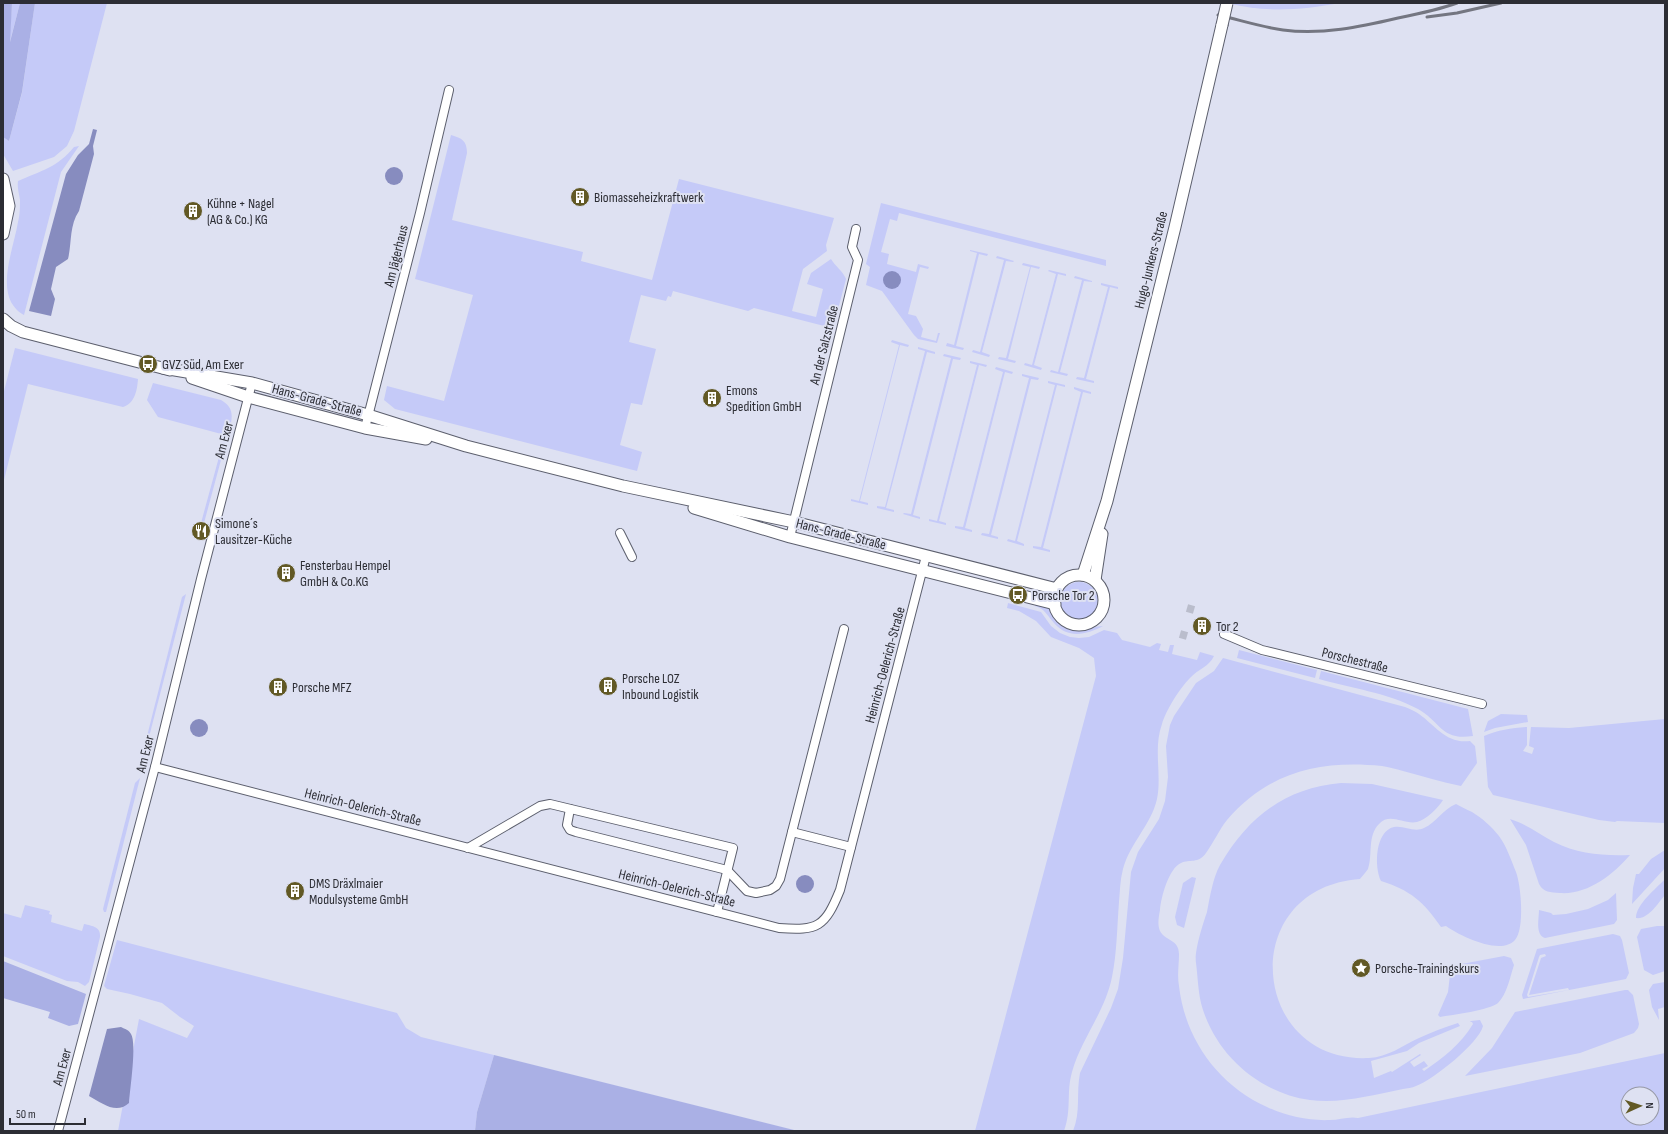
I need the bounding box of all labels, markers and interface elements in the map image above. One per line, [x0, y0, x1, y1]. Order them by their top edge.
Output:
building icon: Biomasseheizkraftwerk [569, 186, 591, 208]
place label: Biomasseheizkraftwerk [594, 189, 704, 206]
place label: Kühne + Nagel (AG & Co.) KG [207, 195, 274, 228]
building icon: Kühne + Nagel (AG & Co.) KG [182, 200, 204, 222]
street label: Hugo-Junkers-Straße [1131, 209, 1171, 311]
street label: Am Jägerhaus [380, 223, 412, 290]
street label: An der Salzstraße [806, 304, 842, 387]
bus stop icon: GVZ Süd, Am Exer [137, 353, 159, 375]
place label: GVZ Süd, Am Exer [162, 356, 244, 373]
street label: Hans-Grade-Straße [270, 380, 364, 420]
place label: Emons Spedition GmbH [726, 382, 802, 415]
building icon: Emons Spedition GmbH [701, 387, 723, 409]
street label: Am Exer [211, 419, 237, 461]
place label: Simone´s Lausitzer-Küche [215, 515, 292, 548]
street label: Hans-Grade-Straße [794, 515, 888, 553]
restaurant icon: Simone´s Lausitzer-Küche [190, 520, 212, 542]
place label: Fensterbau Hempel GmbH & Co.KG [300, 557, 391, 590]
building icon: Fensterbau Hempel GmbH & Co.KG [275, 562, 297, 584]
bus stop icon: Porsche Tor 2 [1007, 584, 1029, 606]
place label: Porsche Tor 2 [1032, 587, 1095, 604]
street label: Heinrich-Oelerich-Straße [861, 605, 909, 725]
building icon: Tor 2 [1191, 615, 1213, 637]
place label: Tor 2 [1216, 618, 1239, 635]
street label: Porschestraße [1320, 644, 1390, 676]
place label: Porsche LOZ Inbound Logistik [622, 670, 699, 703]
building icon: Porsche LOZ Inbound Logistik [597, 675, 619, 697]
building icon: Porsche MFZ [267, 676, 289, 698]
place label: Porsche MFZ [292, 679, 352, 696]
street label: Am Exer [132, 734, 158, 775]
street label: Heinrich-Oelerich-Straße [303, 784, 423, 830]
street label: Heinrich-Oelerich-Straße [617, 865, 737, 911]
place label: DMS Dräxlmaier Modulsysteme GmbH [309, 875, 408, 908]
building icon: DMS Dräxlmaier Modulsysteme GmbH [284, 880, 306, 902]
place icon: Porsche-Trainingskurs [1350, 957, 1372, 979]
place label: Porsche-Trainingskurs [1375, 960, 1479, 977]
street label: Am Exer [49, 1046, 75, 1088]
north arrow [1620, 1086, 1660, 1126]
scale bar [10, 1100, 85, 1126]
text: N [1643, 1102, 1656, 1109]
text: 50 m [16, 1107, 36, 1122]

